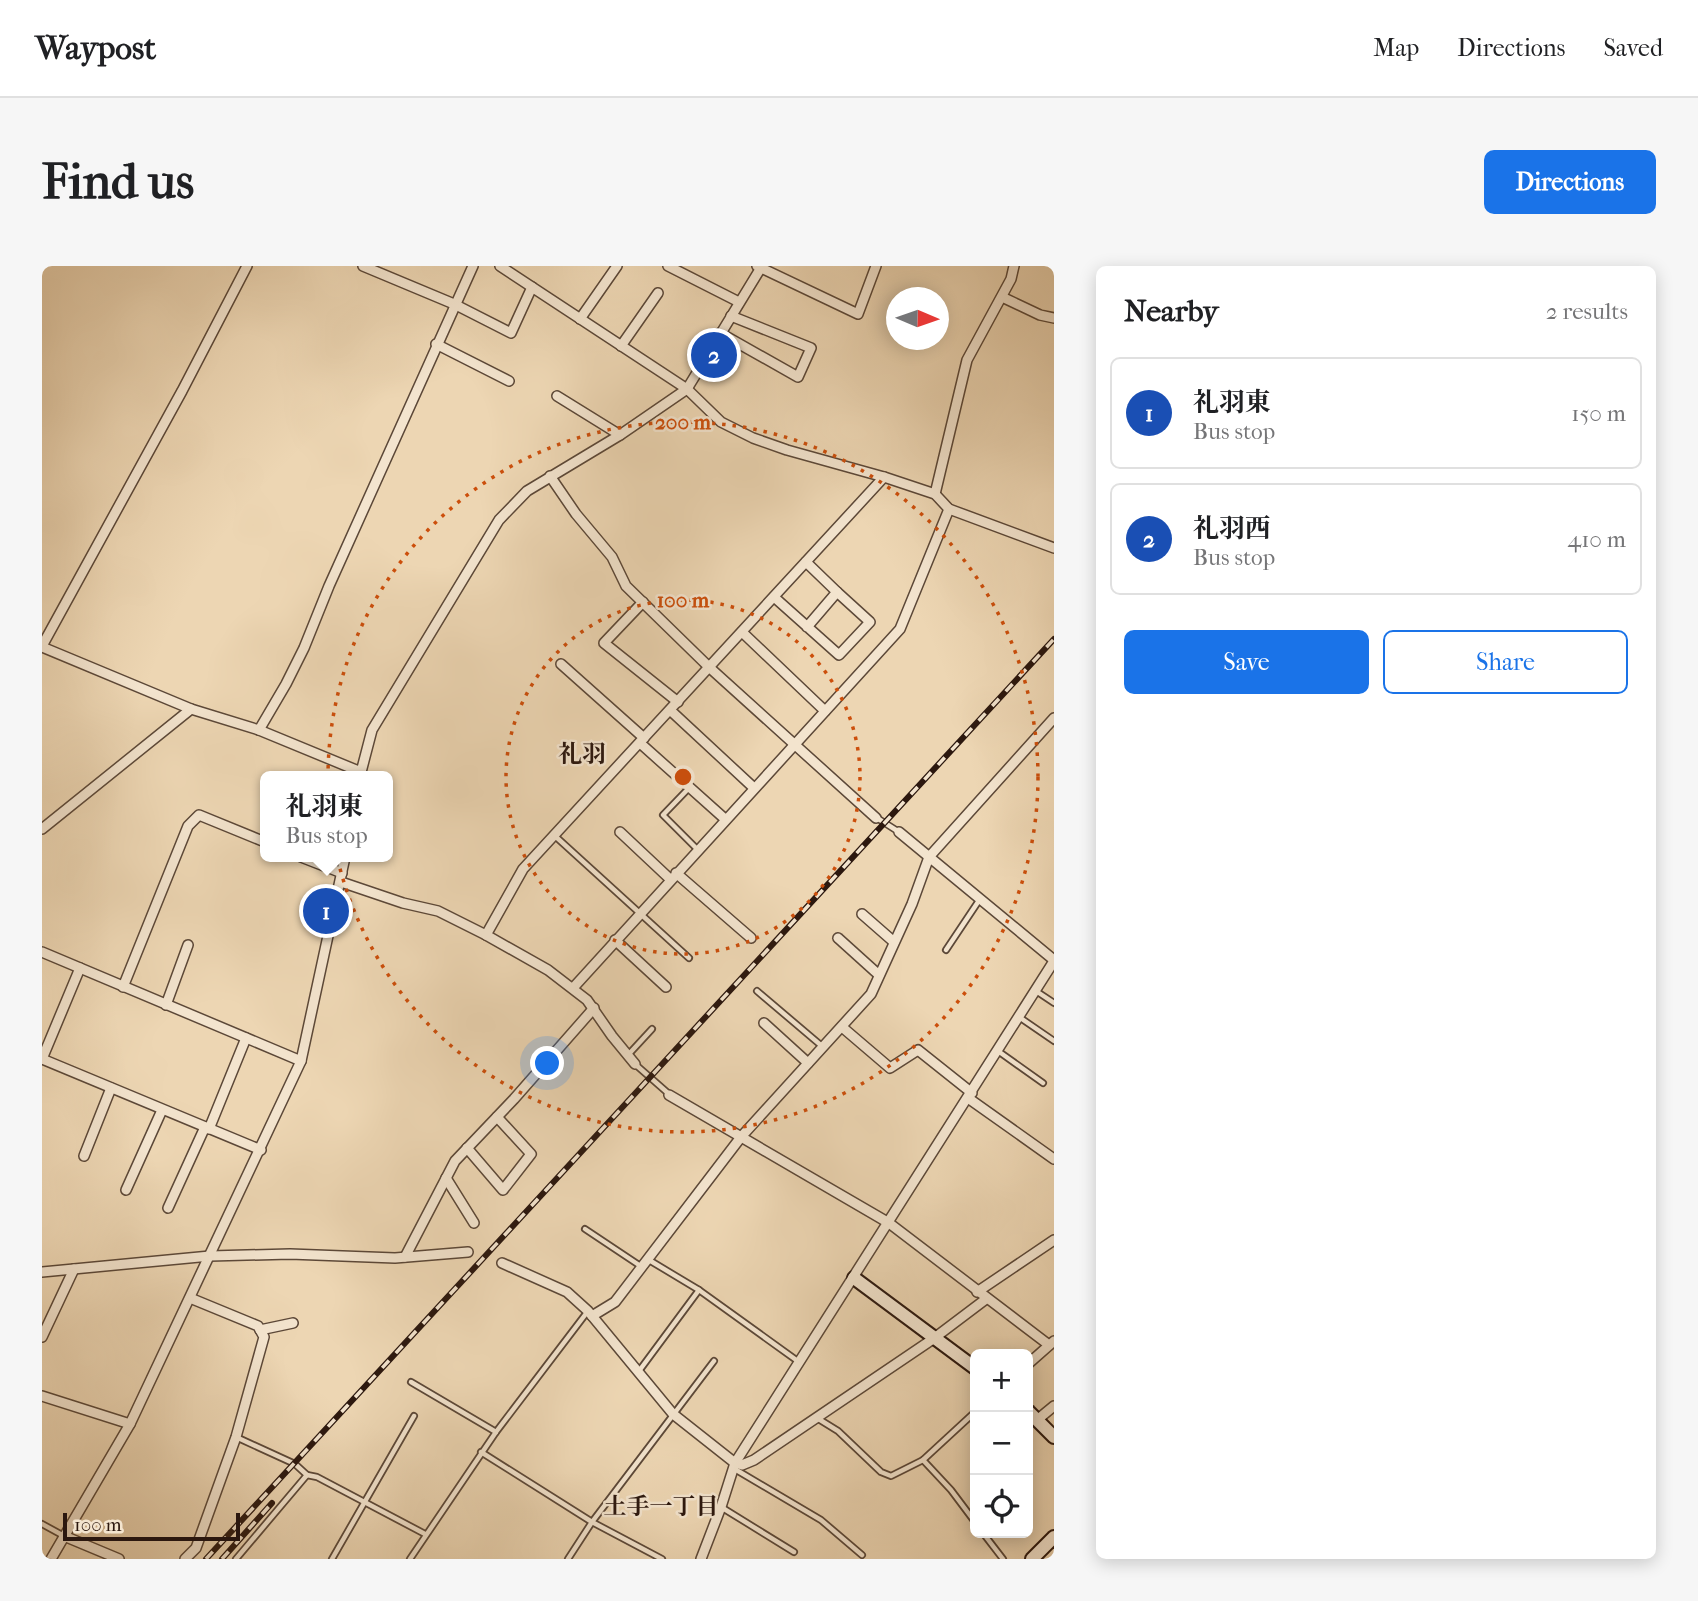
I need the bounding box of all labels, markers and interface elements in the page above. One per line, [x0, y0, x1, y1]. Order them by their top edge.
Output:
text: Waypost [35, 29, 156, 68]
text: Map [1373, 34, 1419, 62]
text: Directions [1457, 34, 1565, 62]
text: Saved [1603, 34, 1663, 62]
button: Directions [1484, 150, 1656, 214]
text: Find us [42, 153, 194, 211]
north arrow [886, 287, 949, 350]
text: Nearby [1124, 294, 1219, 329]
text: 2 results [1546, 298, 1628, 325]
pin: 2 [691, 329, 737, 381]
text: 礼羽東 [1193, 387, 1271, 418]
text: 1 [1145, 400, 1153, 427]
text: 150 m [1571, 400, 1626, 427]
text: 200 m [655, 410, 712, 434]
text: Bus stop [1193, 418, 1275, 445]
text: 礼羽西 [1193, 513, 1271, 544]
text: 2 [1143, 526, 1155, 553]
text: 410 m [1568, 526, 1626, 553]
text: Bus stop [1193, 544, 1275, 571]
text: 100 m [657, 588, 710, 612]
button: Save [1124, 630, 1369, 694]
button: Share [1383, 630, 1628, 694]
district label: 礼羽 [558, 740, 606, 768]
centre of rings [671, 765, 695, 789]
popup [260, 771, 393, 862]
text: 礼羽東 [285, 791, 363, 822]
text: Bus stop [285, 822, 368, 849]
pin: 1 [303, 885, 349, 937]
your location [530, 1046, 564, 1080]
map controls [970, 1349, 1033, 1538]
button: + [970, 1349, 1033, 1412]
button: − [970, 1412, 1033, 1475]
button: locate [970, 1475, 1033, 1538]
district label: 土手一丁目 [604, 1493, 719, 1520]
scale bar [63, 1510, 240, 1542]
text: 100 m [74, 1514, 122, 1536]

